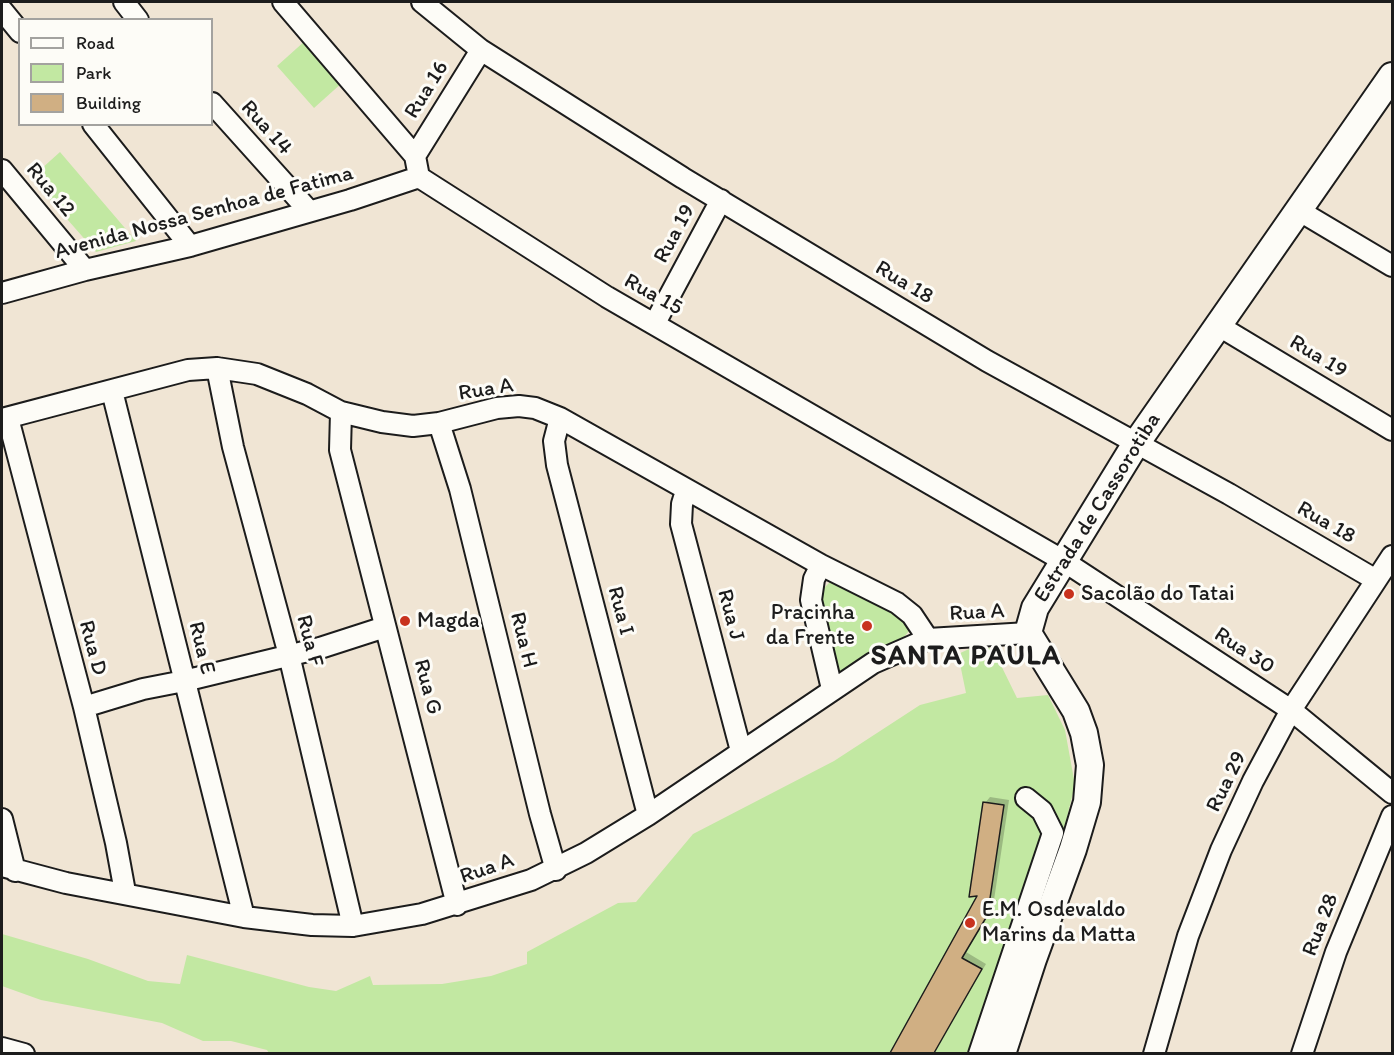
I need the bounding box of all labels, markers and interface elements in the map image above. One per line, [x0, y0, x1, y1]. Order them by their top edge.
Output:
legend [18, 18, 213, 126]
text: Road [76, 32, 115, 54]
street label: Rua 16 [399, 56, 455, 124]
text: Park [76, 62, 111, 84]
text: Building [76, 92, 141, 114]
street label: Rua 14 [235, 95, 297, 161]
street label: Rua 12 [20, 157, 80, 223]
street label: Avenida Nossa Senhoa de Fatima [52, 160, 356, 266]
street label: Rua 19 [649, 200, 701, 268]
street label: Rua 18 [870, 255, 938, 311]
street label: Rua 15 [619, 268, 687, 322]
street label: Rua 19 [1284, 329, 1352, 385]
street label: Rua A [457, 373, 515, 407]
street label: Estrada de Cassorotiba [1029, 408, 1167, 608]
street label: Rua 18 [1292, 496, 1360, 550]
place label: Sacolão do Tatai [1081, 581, 1235, 607]
street label: Rua I [601, 584, 639, 638]
street label: Rua J [711, 586, 749, 644]
marker: Sacolão do Tatai [1062, 587, 1076, 601]
street label: Rua A [949, 598, 1005, 628]
place label: Pracinha da Frente [766, 600, 855, 652]
place label: Magda [417, 608, 480, 634]
street label: Rua H [503, 609, 543, 671]
street label: Rua F [289, 612, 329, 670]
marker: Magda [398, 614, 412, 628]
street label: Rua D [72, 618, 112, 678]
street label: Rua E [182, 619, 220, 677]
marker: Pracinha da Frente [860, 619, 874, 633]
street label: Rua 30 [1209, 622, 1279, 680]
district label: SANTA PAULA [870, 640, 1062, 674]
street label: Rua G [407, 656, 447, 718]
street label: Rua 29 [1201, 747, 1253, 817]
street label: Rua A [457, 848, 517, 890]
street label: Rua 28 [1297, 890, 1345, 960]
place label: E.M. Osdevaldo Marins da Matta [982, 897, 1135, 948]
marker: E.M. Osdevaldo Marins da Matta [963, 916, 977, 930]

